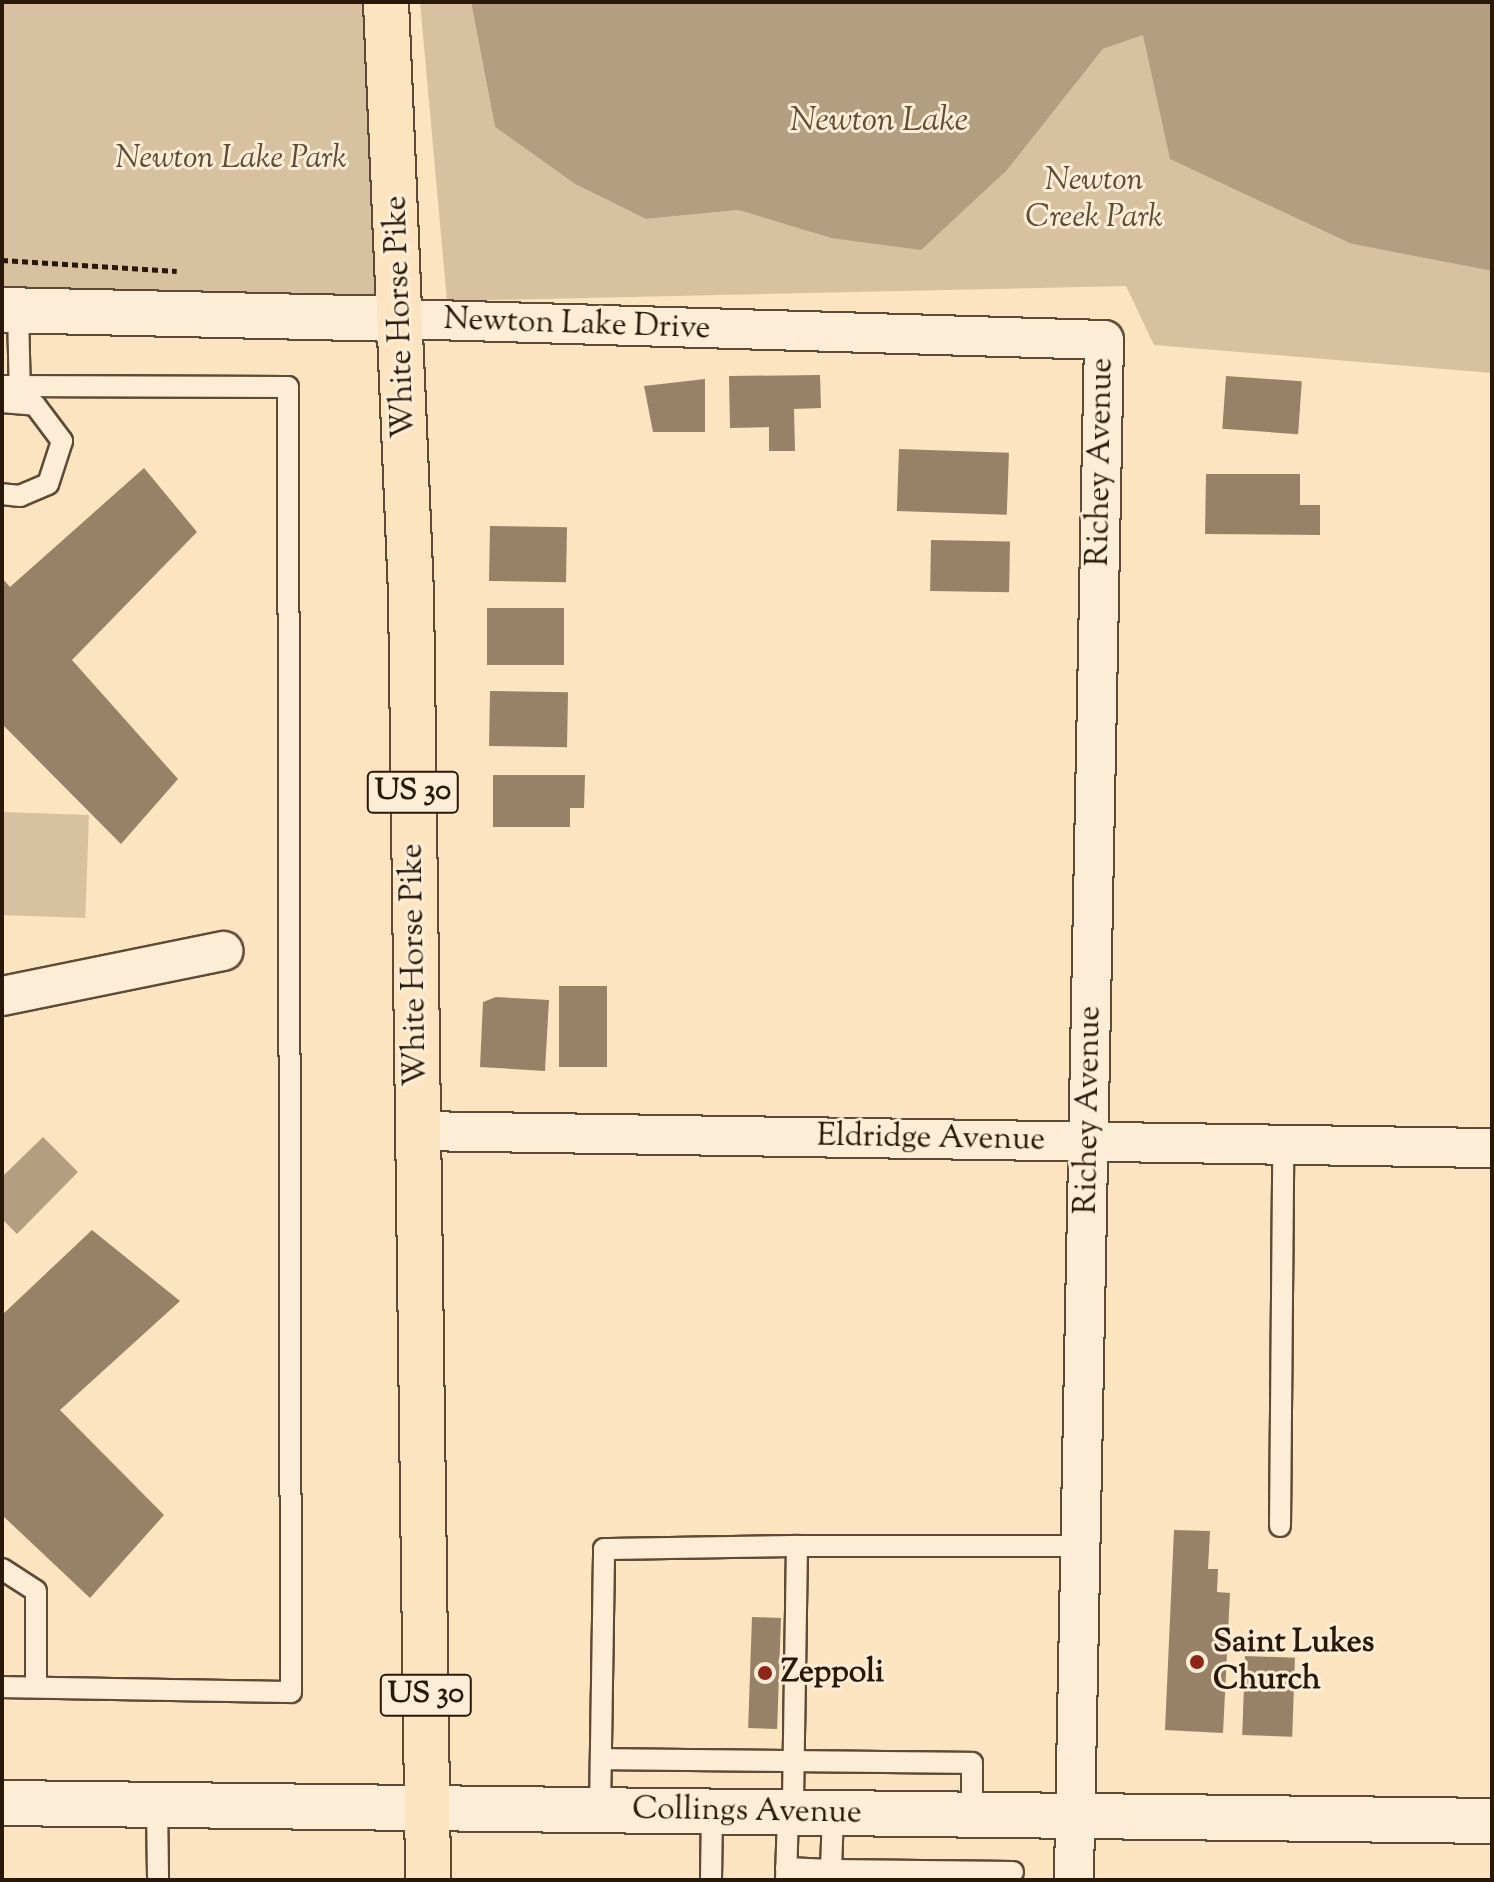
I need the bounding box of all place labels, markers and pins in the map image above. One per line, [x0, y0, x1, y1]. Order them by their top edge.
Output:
place label: Saint Lukes Church [1213, 1625, 1374, 1700]
marker: Saint Lukes Church [1188, 1653, 1206, 1671]
place label: Zeppoli [781, 1654, 884, 1692]
marker: Zeppoli [756, 1664, 774, 1682]

